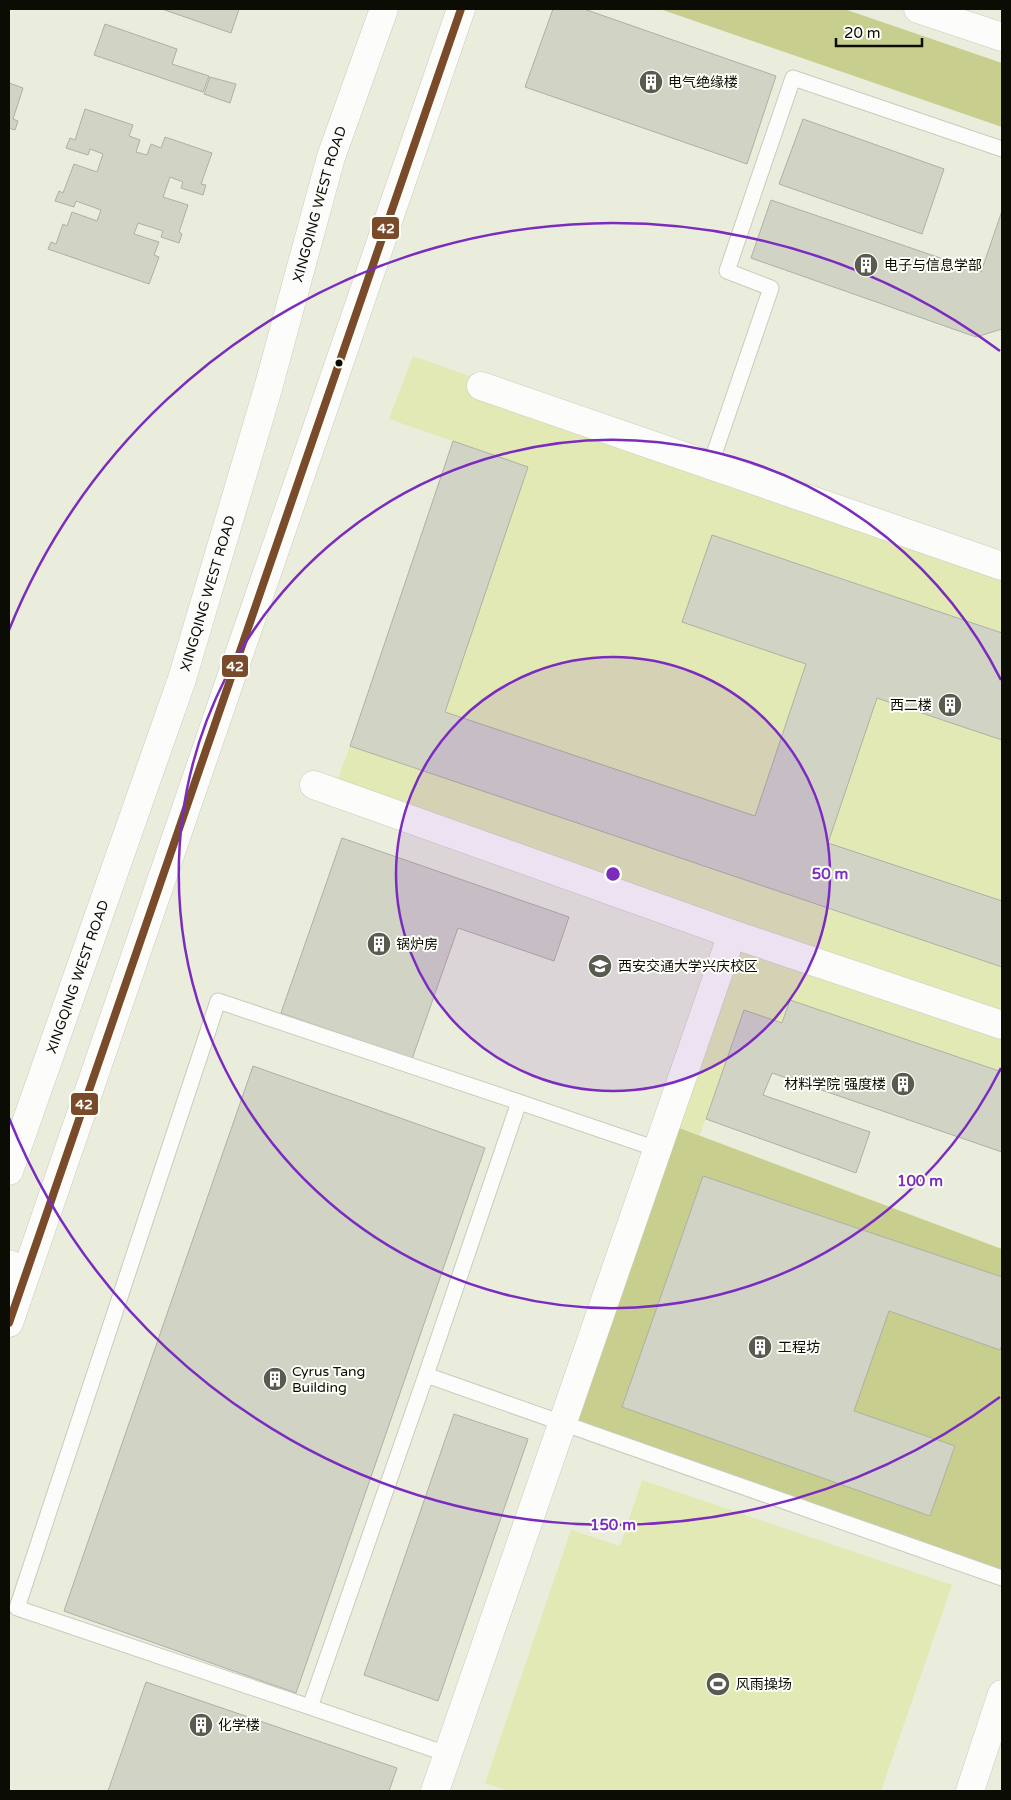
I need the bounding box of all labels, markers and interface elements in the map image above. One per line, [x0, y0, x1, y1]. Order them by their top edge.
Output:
scale bar [836, 15, 922, 47]
text: 20 m [844, 24, 881, 42]
building icon: 电气绝缘楼 [638, 69, 664, 95]
place label: 电气绝缘楼 [668, 74, 738, 91]
street label: XINGQING WEST ROAD [289, 124, 350, 284]
line badge: 42 [371, 216, 400, 240]
text: 42 [377, 220, 395, 237]
building icon: 电子与信息学部 [853, 252, 879, 278]
place label: 电子与信息学部 [884, 257, 982, 274]
unlabelled marker [334, 358, 344, 368]
street label: XINGQING WEST ROAD [176, 513, 239, 673]
line badge: 42 [221, 654, 249, 678]
text: 42 [226, 658, 244, 675]
building icon: 西二楼 [937, 692, 963, 718]
place label: 西二楼 [890, 697, 932, 714]
centre of rings [604, 865, 622, 883]
text: 50 m [812, 865, 848, 883]
street label: XINGQING WEST ROAD [43, 898, 112, 1056]
building icon: 锅炉房 [366, 931, 392, 957]
place label: 锅炉房 [396, 936, 438, 953]
school or university icon: 西安交通大学兴庆校区 [587, 953, 613, 979]
place label: 西安交通大学兴庆校区 [618, 958, 758, 975]
building icon: 材料学院 强度楼 [890, 1071, 916, 1097]
place label: 材料学院 强度楼 [784, 1076, 886, 1093]
line badge: 42 [70, 1092, 99, 1116]
text: 42 [75, 1096, 93, 1113]
text: 100 m [897, 1172, 943, 1190]
building icon: 工程坊 [747, 1334, 773, 1360]
place label: 工程坊 [778, 1339, 820, 1356]
place label: Cyrus Tang Building [292, 1363, 365, 1396]
building icon: Cyrus Tang Building [262, 1366, 288, 1392]
text: 150 m [590, 1516, 636, 1534]
sports icon: 风雨操场 [705, 1671, 731, 1697]
place label: 风雨操场 [736, 1676, 792, 1693]
building icon: 化学楼 [188, 1712, 214, 1738]
place label: 化学楼 [218, 1717, 260, 1734]

